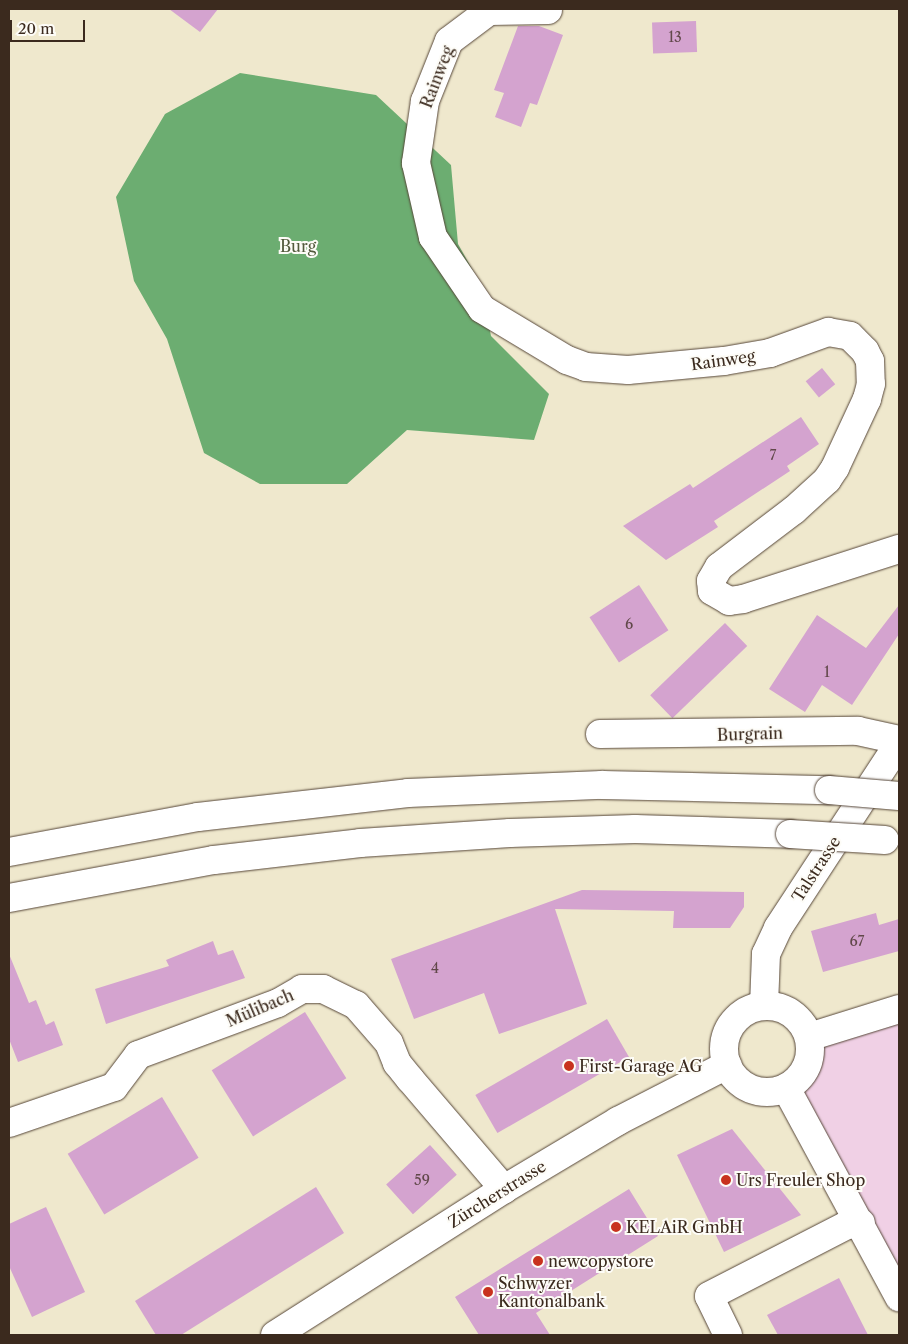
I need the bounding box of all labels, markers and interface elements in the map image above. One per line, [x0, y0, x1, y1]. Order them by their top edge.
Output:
scale bar [12, 10, 88, 42]
text: 20 m [18, 19, 54, 38]
house number: 13 [668, 29, 682, 45]
street label: Rainweg [416, 43, 458, 111]
park label: Burg [280, 236, 316, 256]
street label: Rainweg [690, 346, 756, 374]
house number: 7 [770, 447, 776, 463]
house number: 6 [625, 616, 633, 632]
house number: 1 [824, 664, 830, 680]
street label: Burgrain [717, 723, 783, 745]
street label: Talstrasse [788, 833, 844, 905]
house number: 67 [850, 933, 864, 949]
house number: 4 [431, 960, 439, 976]
street label: Mülibach [223, 985, 297, 1031]
place label: First-Garage AG [579, 1056, 703, 1076]
marker: First-Garage AG [563, 1060, 575, 1072]
street label: Zürcherstrasse [445, 1156, 549, 1232]
place label: Urs Freuler Shop [736, 1170, 866, 1190]
house number: 59 [414, 1172, 430, 1188]
marker: Urs Freuler Shop [720, 1174, 732, 1186]
place label: KELAiR GmbH [626, 1217, 743, 1237]
marker: KELAiR GmbH [610, 1221, 622, 1233]
place label: newcopystore [548, 1251, 654, 1271]
marker: newcopystore [532, 1255, 544, 1267]
place label: Schwyzer Kantonalbank [498, 1273, 605, 1311]
marker: Schwyzer Kantonalbank [482, 1286, 494, 1298]

